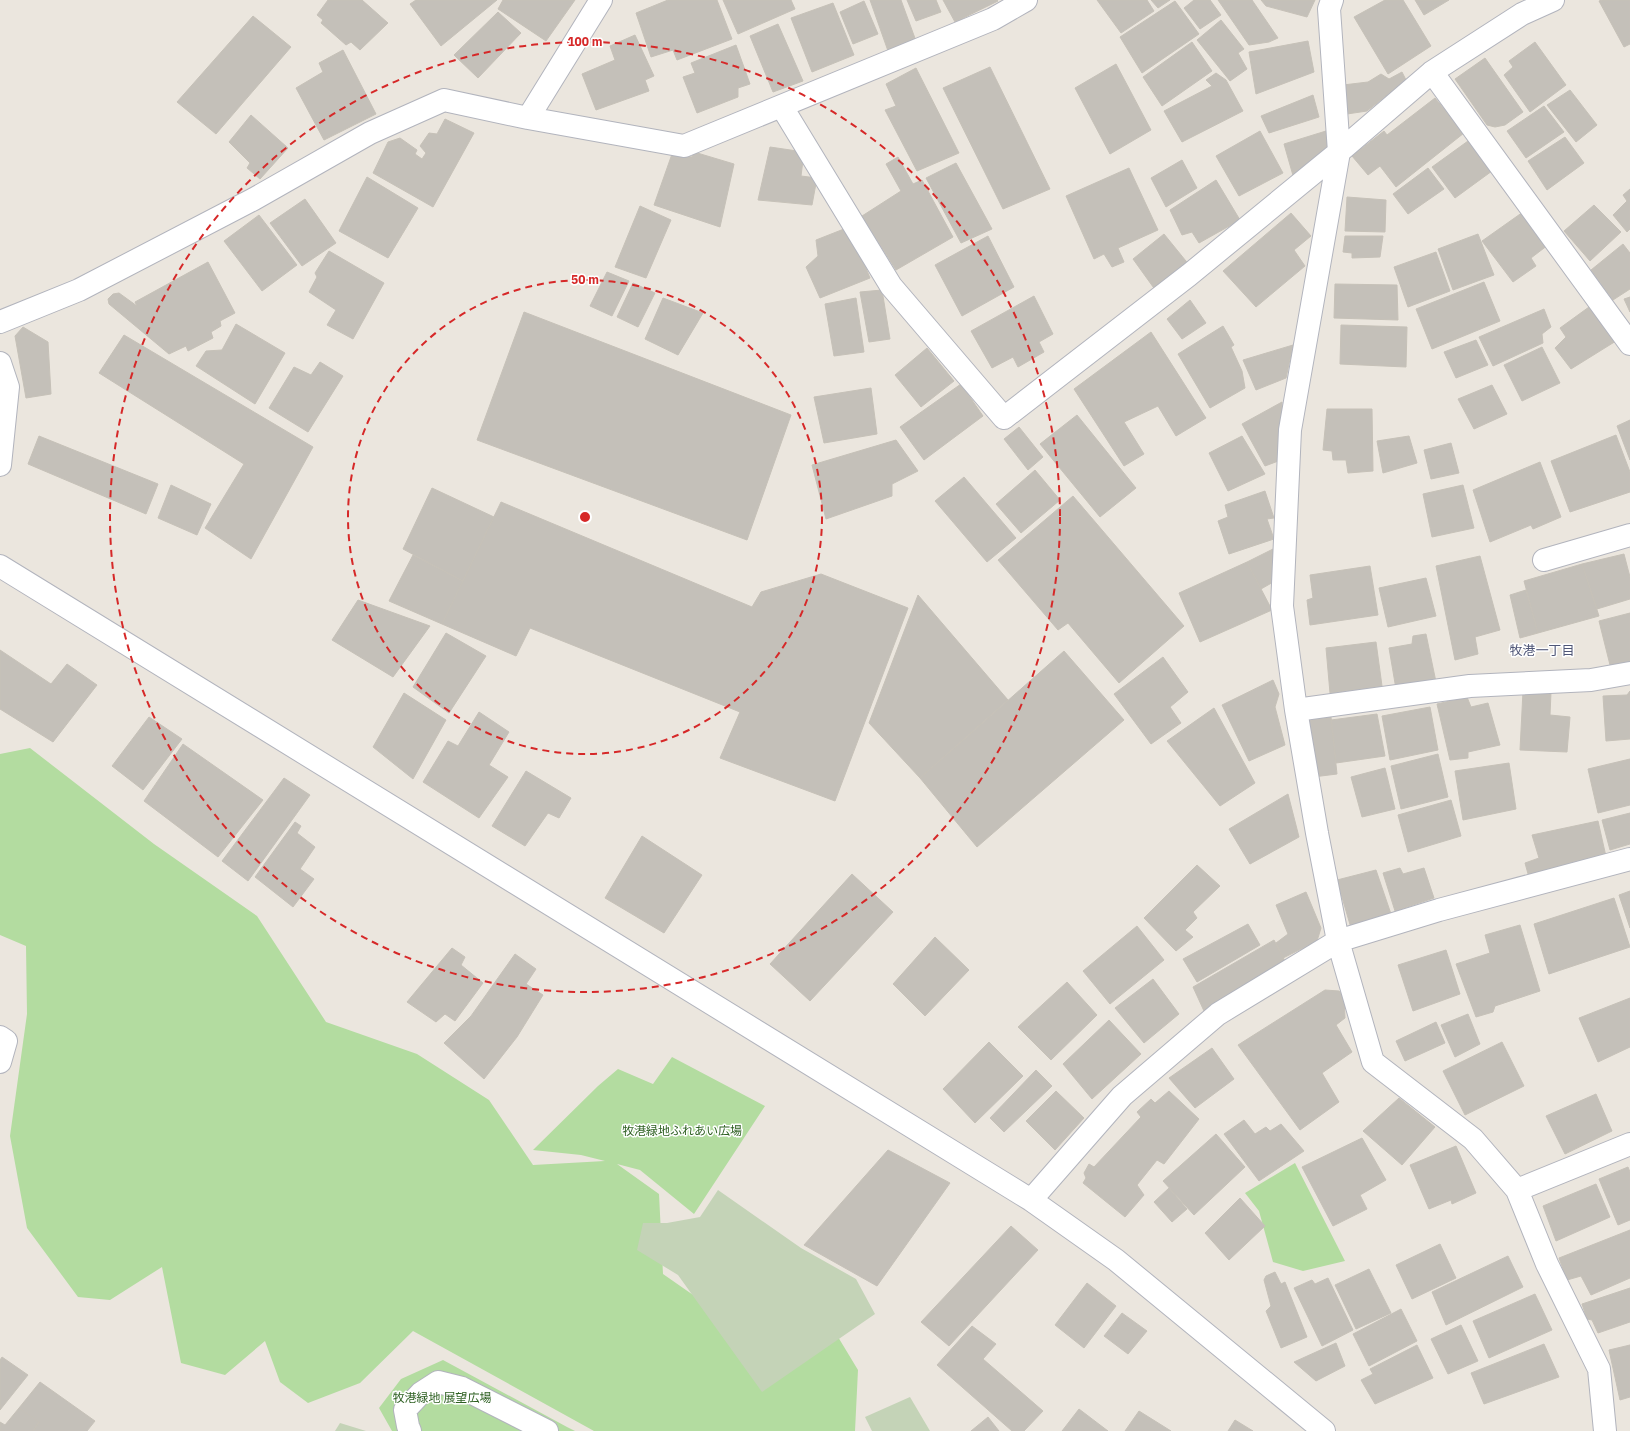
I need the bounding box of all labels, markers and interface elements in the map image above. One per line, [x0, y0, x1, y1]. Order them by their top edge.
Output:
text: 100 m [567, 34, 603, 49]
text: 50 m [571, 272, 599, 287]
centre of rings [578, 510, 592, 524]
district label: 牧港一丁目 [1509, 642, 1575, 659]
park label: 牧港緑地ふれあい広場 [622, 1123, 742, 1138]
park label: 牧港緑地 展望広場 [393, 1390, 491, 1405]

